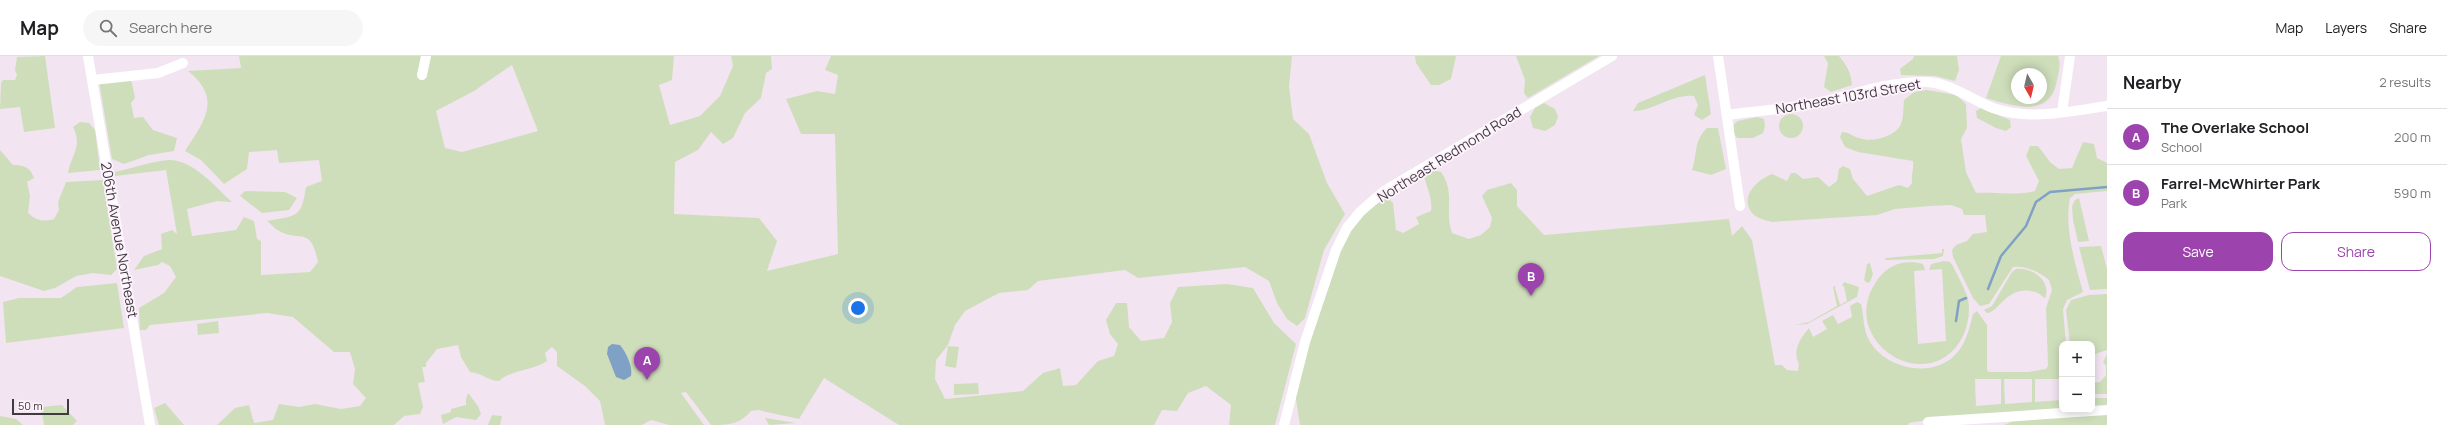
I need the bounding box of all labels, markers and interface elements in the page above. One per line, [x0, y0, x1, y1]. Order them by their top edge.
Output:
search box [83, 10, 363, 46]
text: Map [20, 15, 59, 41]
icon: search [97, 17, 119, 39]
text: Search here [129, 17, 212, 38]
text: Map [2275, 18, 2303, 37]
text: Layers [2325, 18, 2367, 37]
text: Share [2389, 18, 2427, 37]
north arrow [2011, 68, 2047, 104]
text: Nearby [2123, 71, 2181, 94]
text: 2 results [2379, 73, 2431, 91]
street label: Northeast 103rd Street [1774, 74, 1923, 118]
street label: Northeast Redmond Road [1373, 102, 1525, 206]
text: The Overlake School [2161, 117, 2309, 138]
text: A [2132, 128, 2140, 146]
text: 200 m [2394, 128, 2431, 146]
text: School [2161, 138, 2202, 156]
street label: 206th Avenue Northeast [97, 160, 143, 320]
text: Farrel-McWhirter Park [2161, 173, 2320, 194]
text: B [2132, 184, 2140, 202]
text: 590 m [2394, 184, 2431, 202]
text: Park [2161, 194, 2187, 212]
button: Save [2123, 232, 2273, 271]
button: Share [2281, 232, 2431, 271]
pin: B [1518, 263, 1544, 296]
your location [848, 298, 868, 318]
map controls [2059, 341, 2095, 413]
button: + [2059, 341, 2095, 377]
pin: A [634, 347, 660, 380]
button: − [2059, 377, 2095, 413]
scale bar [12, 397, 69, 416]
text: 50 m [18, 398, 43, 413]

